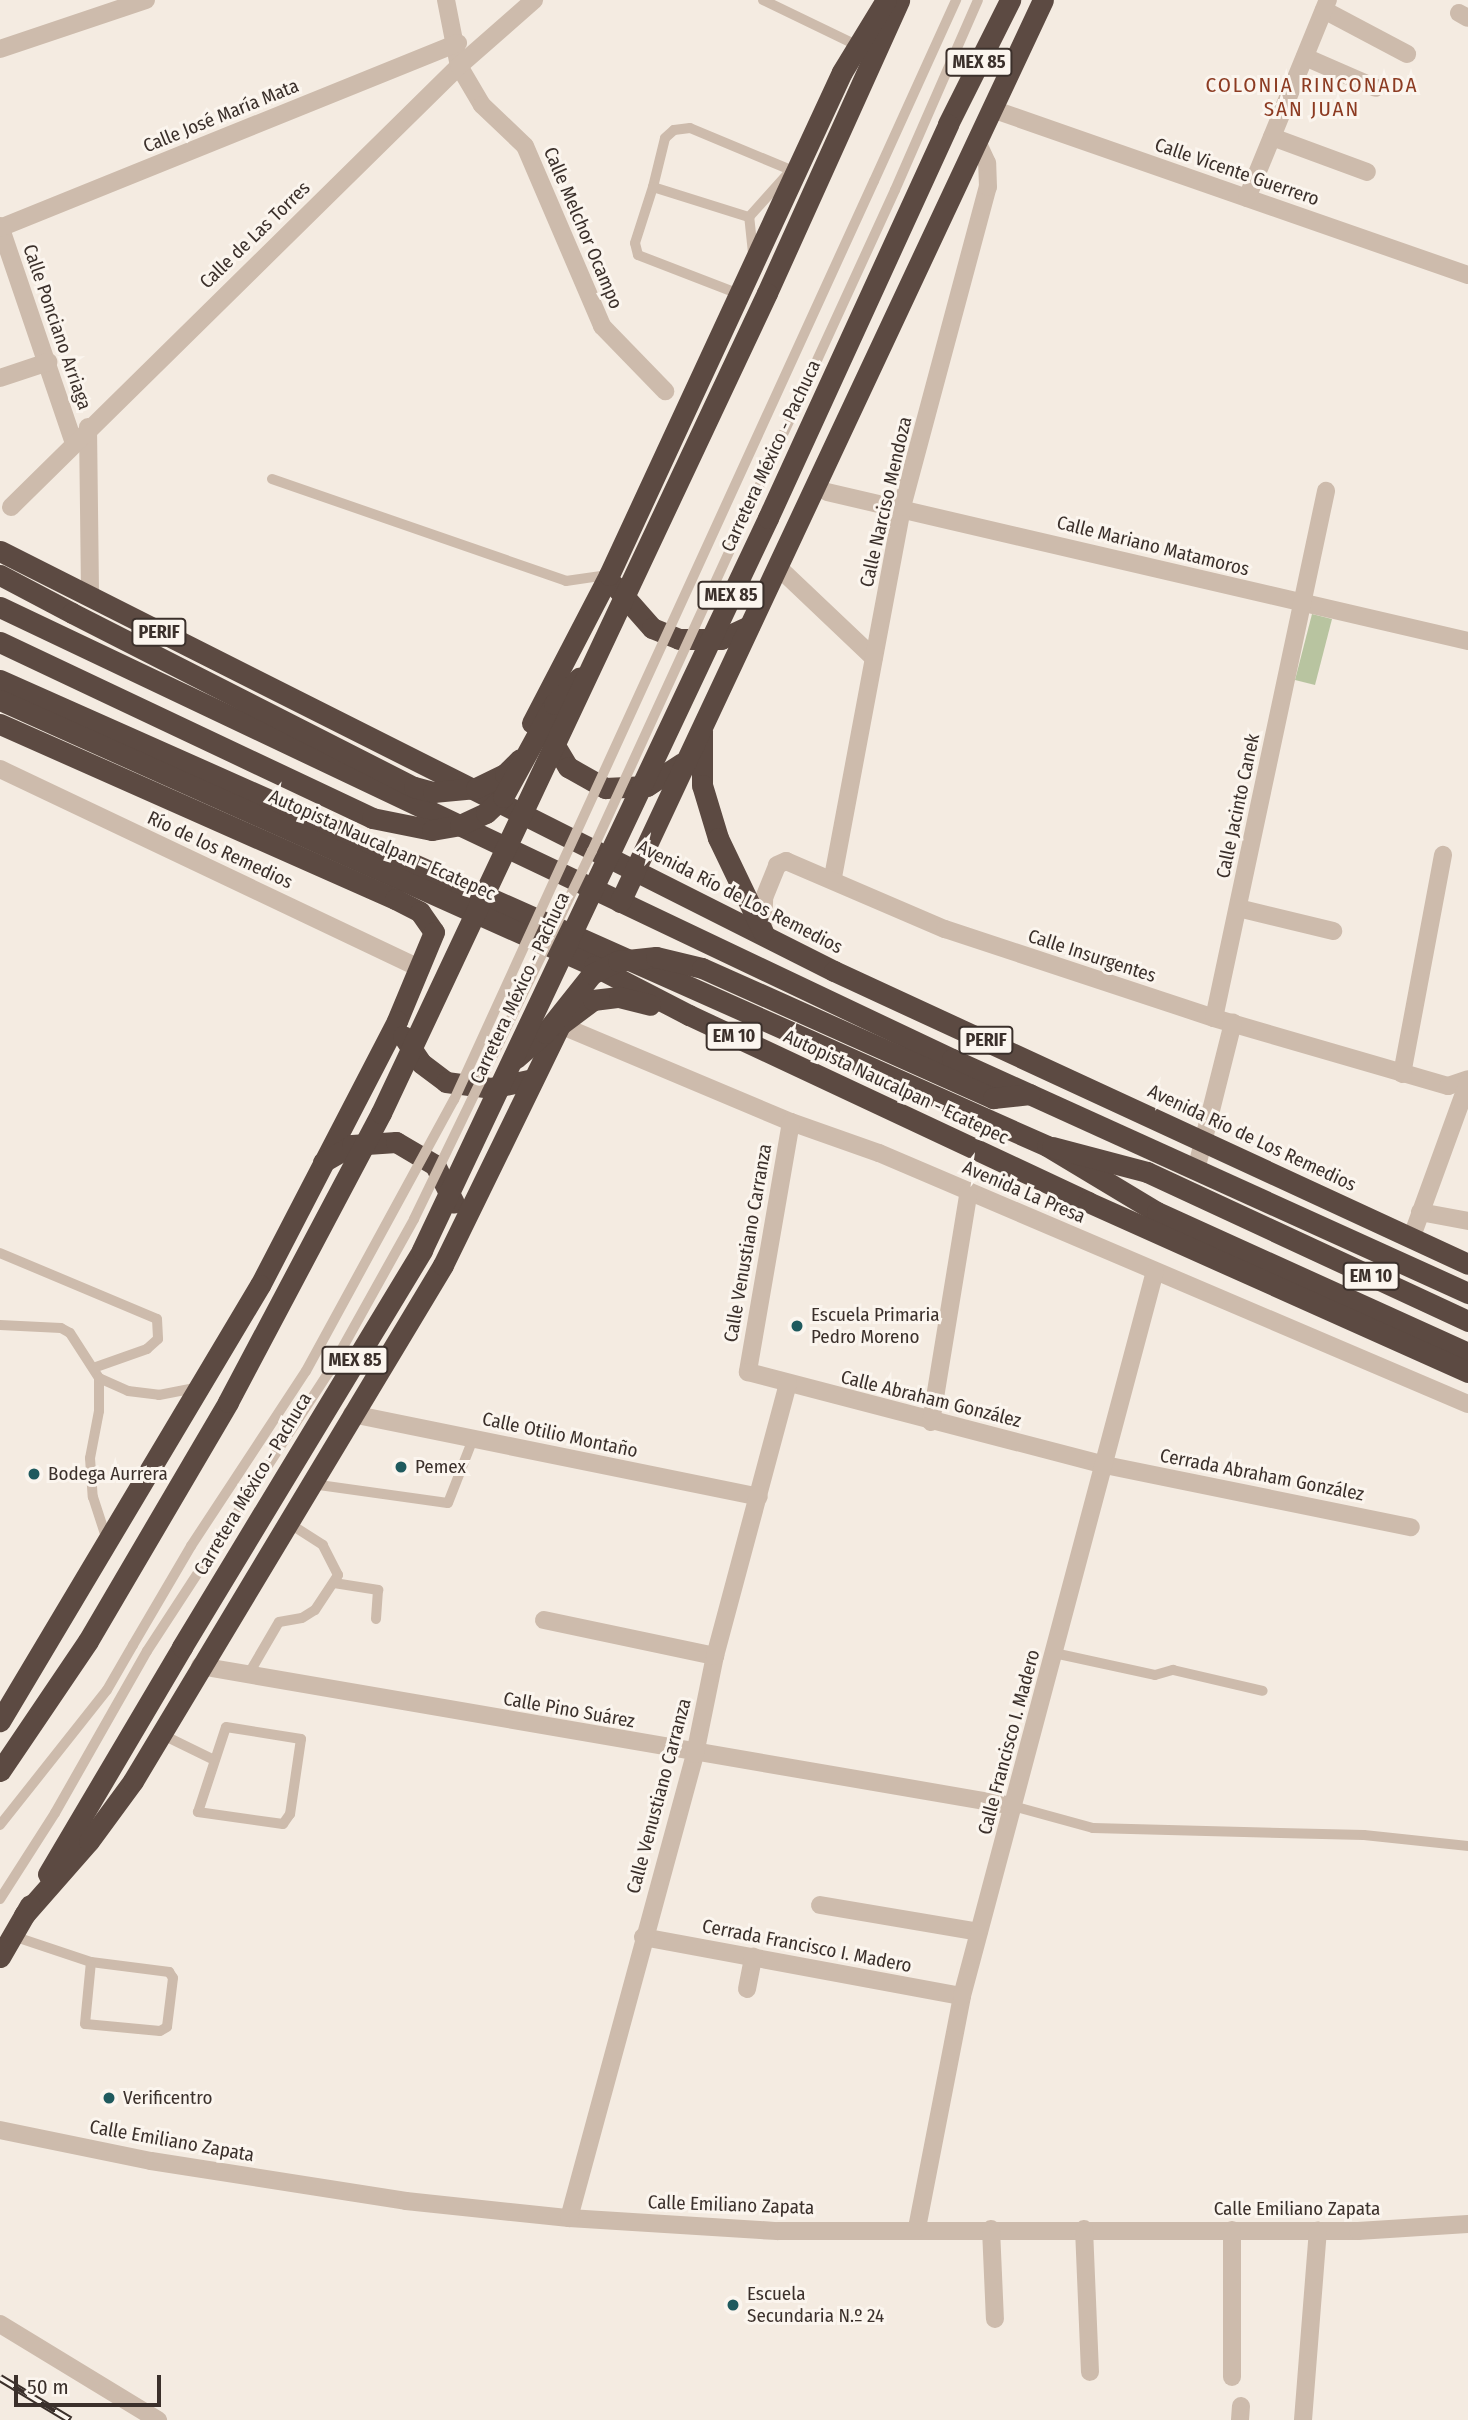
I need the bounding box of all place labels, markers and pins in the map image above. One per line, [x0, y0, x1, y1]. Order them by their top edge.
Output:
place label: Escuela Primaria Pedro Moreno [811, 1304, 940, 1348]
marker: Escuela Primaria Pedro Moreno [789, 1318, 805, 1334]
place label: Pemex [415, 1456, 466, 1478]
marker: Pemex [393, 1459, 409, 1475]
place label: Bodega Aurrera [48, 1463, 168, 1485]
marker: Bodega Aurrera [26, 1466, 42, 1482]
place label: Verificentro [123, 2087, 212, 2109]
marker: Verificentro [101, 2090, 117, 2106]
place label: Escuela Secundaria N.º 24 [747, 2283, 884, 2327]
marker: Escuela Secundaria N.º 24 [725, 2297, 741, 2313]

